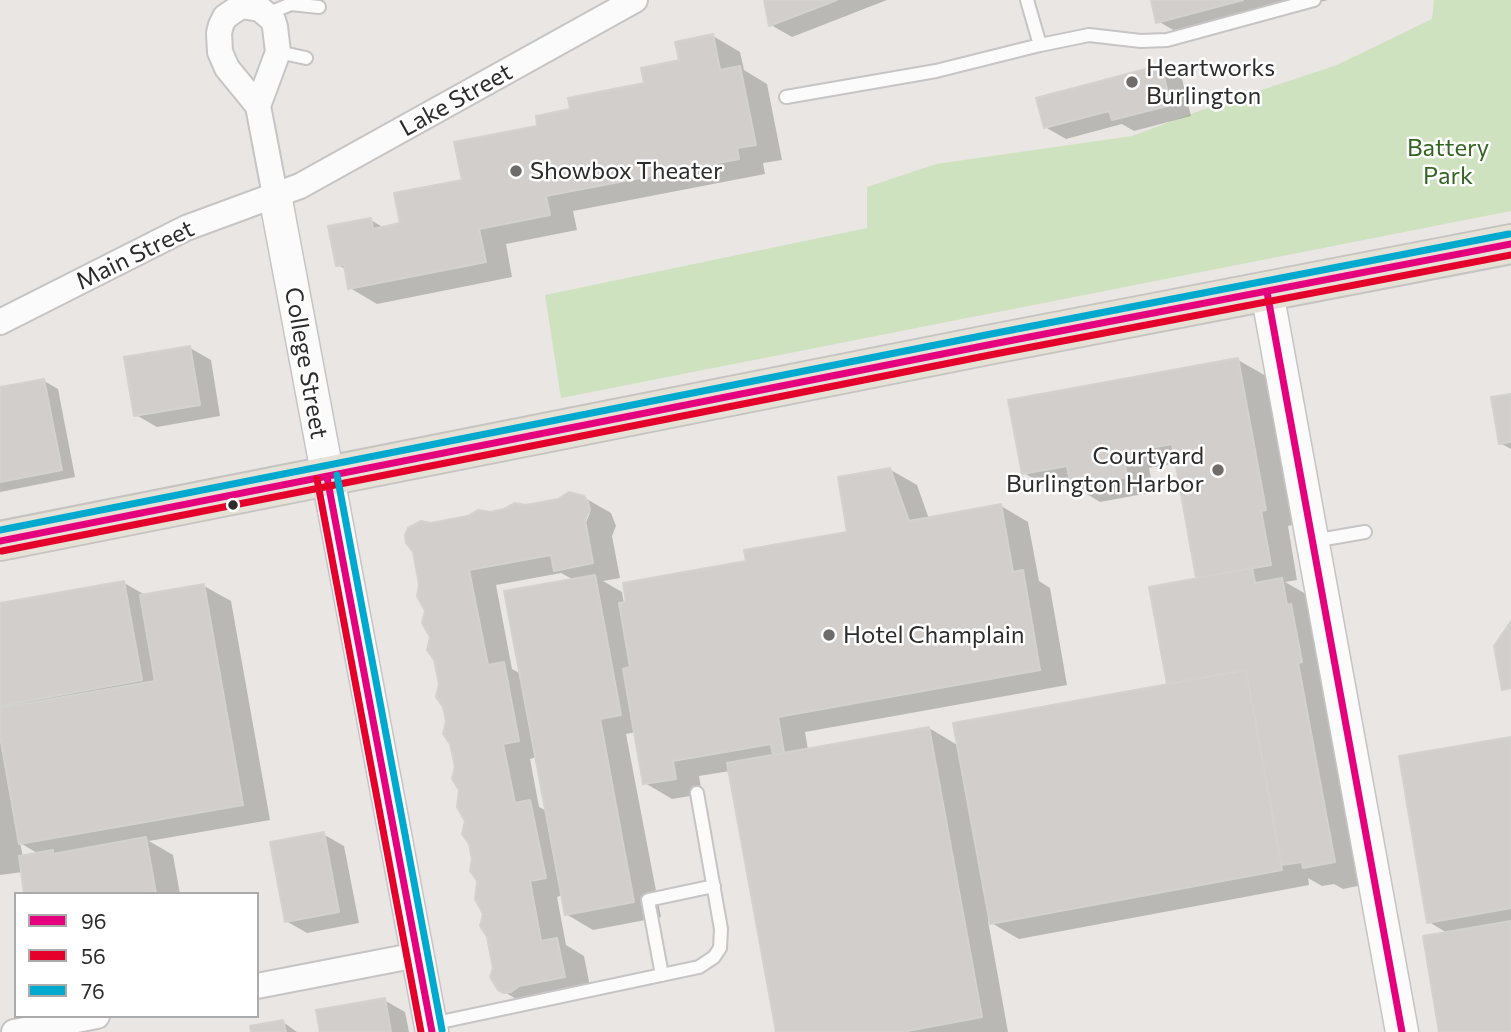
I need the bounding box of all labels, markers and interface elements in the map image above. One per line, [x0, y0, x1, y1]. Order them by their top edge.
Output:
place label: Heartworks Burlington [1146, 54, 1275, 110]
street label: Lake Street [395, 57, 517, 143]
marker: Heartworks Burlington [1124, 74, 1140, 90]
park label: Battery Park [1407, 134, 1489, 190]
place label: Showbox Theater [530, 157, 723, 185]
marker: Showbox Theater [508, 163, 524, 179]
street label: Main Street [71, 214, 199, 296]
street label: College Street [278, 285, 334, 441]
place label: Courtyard Burlington Harbor [1006, 442, 1204, 498]
marker: Courtyard Burlington Harbor [1210, 462, 1226, 478]
unlabelled marker [226, 498, 240, 512]
place label: Hotel Champlain [843, 621, 1025, 649]
marker: Hotel Champlain [821, 627, 837, 643]
legend [14, 892, 259, 1018]
text: 96 [81, 908, 107, 933]
text: 56 [81, 943, 106, 968]
text: 76 [81, 978, 105, 1003]

